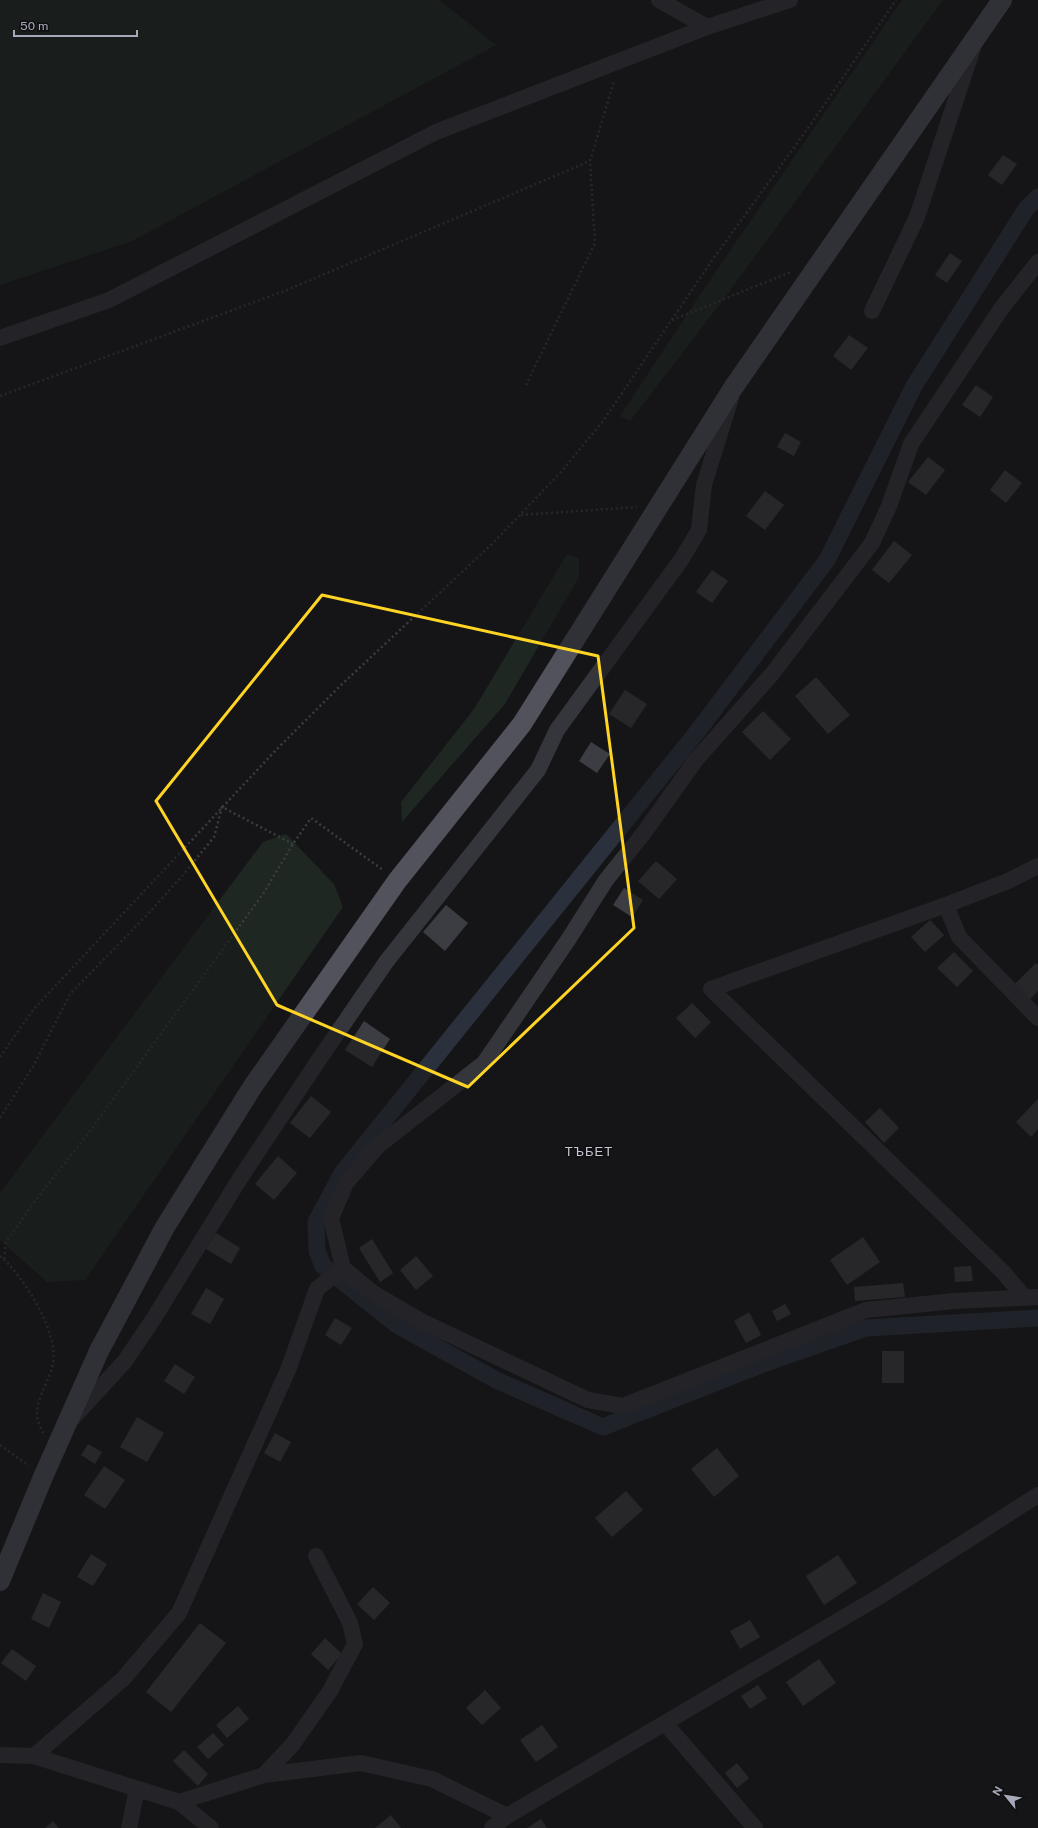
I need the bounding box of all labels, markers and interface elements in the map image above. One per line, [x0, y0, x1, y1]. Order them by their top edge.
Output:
scale bar [14, 12, 137, 38]
text: 50 m [20, 19, 48, 33]
district label: ТЪБЕТ [565, 1144, 613, 1159]
north arrow [986, 1776, 1026, 1816]
text: N [990, 1784, 1005, 1798]

